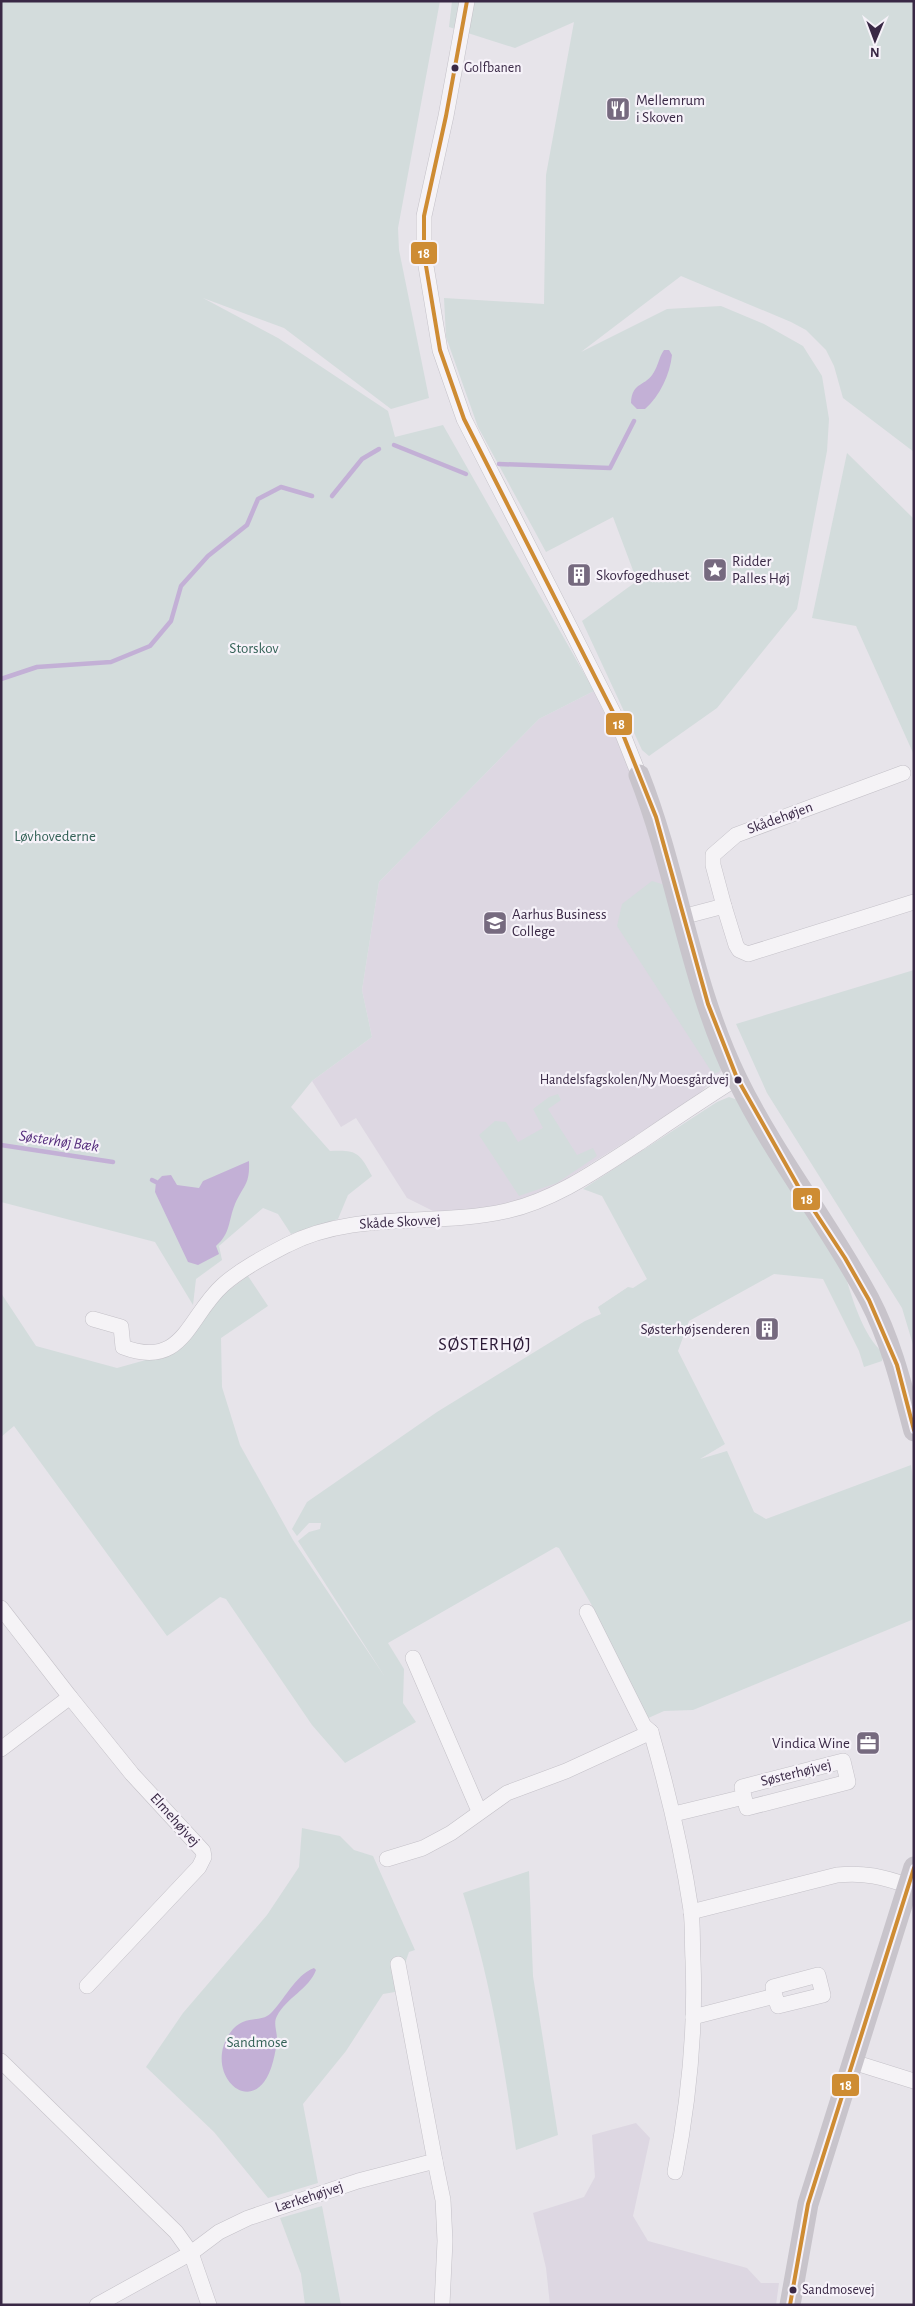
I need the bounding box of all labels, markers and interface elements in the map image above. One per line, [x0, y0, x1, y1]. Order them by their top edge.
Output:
north arrow [850, 15, 900, 65]
text: N [870, 45, 880, 59]
place label: Golfbanen [464, 61, 521, 75]
marker: Golfbanen [450, 63, 460, 73]
place label: Mellemrum i Skoven [636, 93, 705, 125]
restaurant icon: Mellemrum i Skoven [605, 96, 631, 122]
line badge: 18 [410, 241, 438, 265]
text: 18 [418, 247, 430, 261]
place label: Ridder Palles Høj [732, 554, 790, 586]
place icon: Ridder Palles Høj [702, 557, 728, 583]
building icon: Skovfogedhuset [566, 562, 592, 588]
place label: Skovfogedhuset [596, 568, 690, 583]
park label: Storskov [229, 641, 279, 656]
line badge: 18 [605, 712, 633, 736]
text: 18 [613, 718, 625, 732]
street label: Skådehøjen [745, 799, 815, 837]
park label: Løvhovederne [14, 829, 96, 844]
place label: Aarhus Business College [512, 907, 606, 939]
school or university icon: Aarhus Business College [482, 910, 508, 936]
place label: Handelsfagskolen/Ny Moesgårdvej [540, 1073, 729, 1087]
marker: Handelsfagskolen/Ny Moesgårdvej [733, 1075, 743, 1085]
water label: Søsterhøj Bæk [18, 1127, 100, 1156]
line badge: 18 [792, 1187, 821, 1211]
text: 18 [801, 1193, 813, 1207]
street label: Skåde Skovvej [359, 1212, 441, 1232]
building icon: Søsterhøjsenderen [754, 1316, 780, 1342]
place label: Søsterhøjsenderen [640, 1322, 750, 1337]
district label: SØSTERHØJ [438, 1336, 532, 1354]
office icon: Vindica Wine [855, 1730, 881, 1756]
place label: Vindica Wine [772, 1736, 850, 1751]
street label: Søsterhøjvej [759, 1757, 833, 1789]
street label: Elmehøjvej [147, 1790, 203, 1850]
park label: Sandmose [227, 2035, 288, 2050]
line badge: 18 [831, 2073, 860, 2097]
text: 18 [840, 2079, 852, 2093]
street label: Lærkehøjvej [273, 2179, 345, 2215]
place label: Sandmosevej [802, 2283, 875, 2297]
marker: Sandmosevej [788, 2285, 798, 2295]

